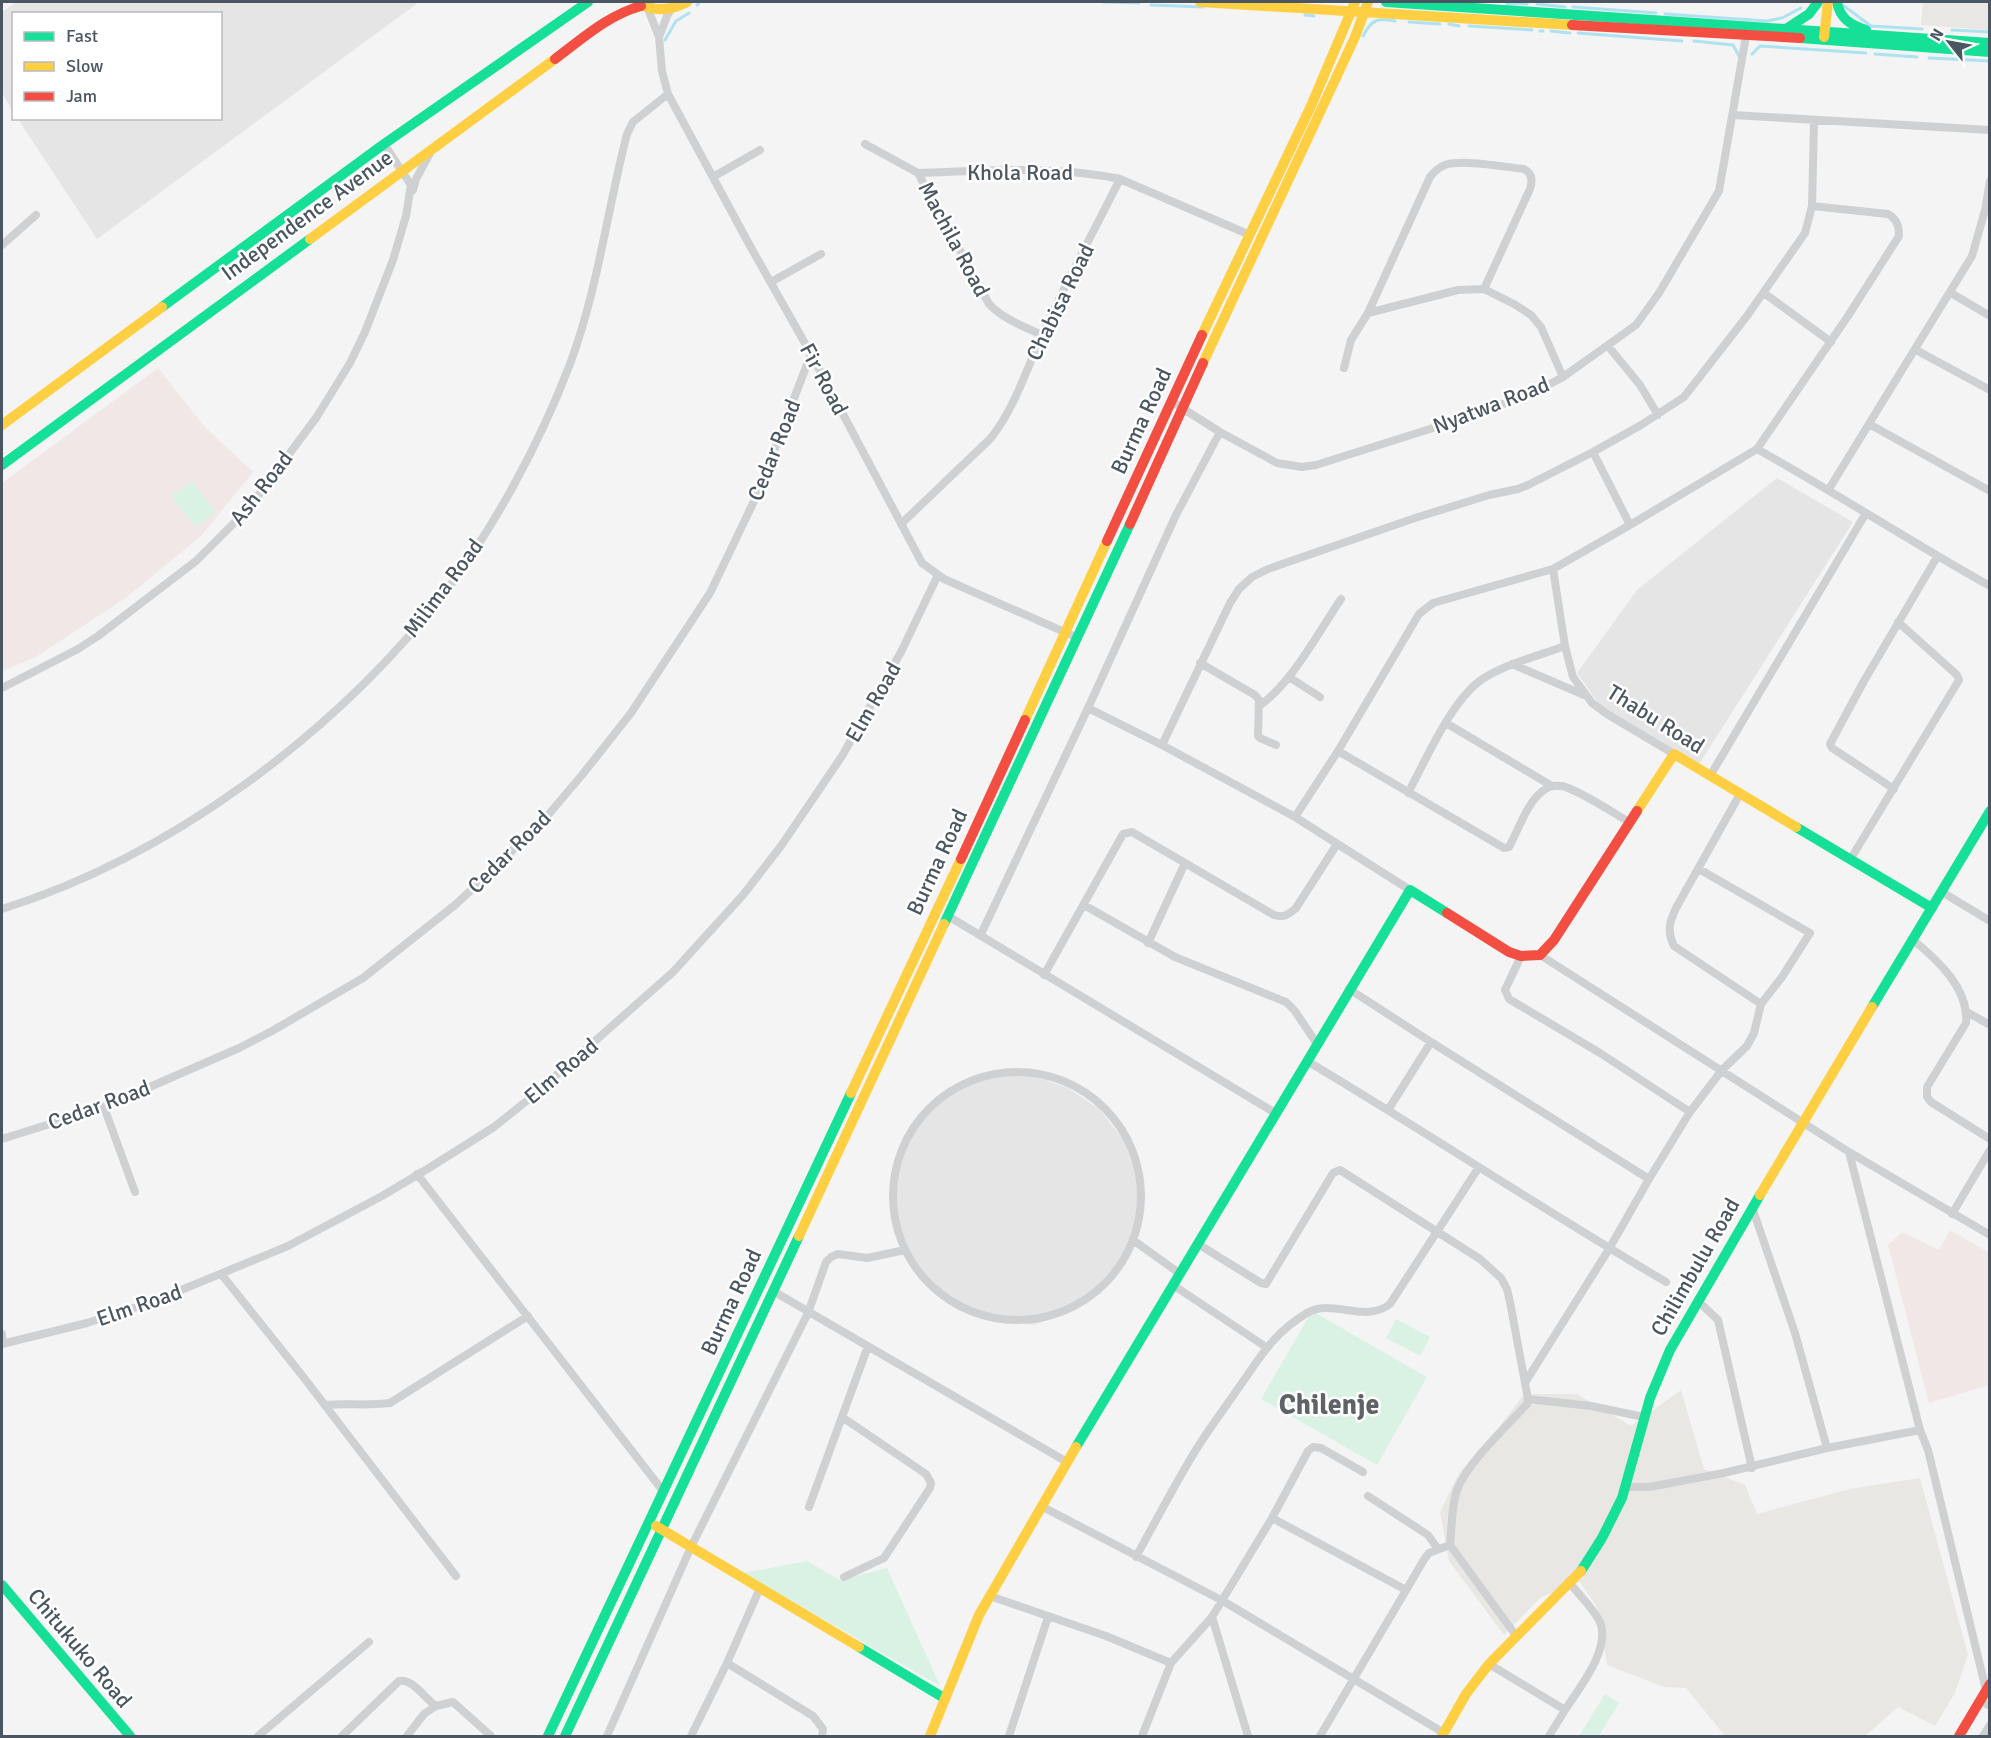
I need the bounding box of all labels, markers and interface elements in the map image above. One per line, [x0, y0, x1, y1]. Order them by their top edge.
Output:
legend [12, 12, 222, 120]
north arrow [1919, 12, 1979, 72]
text: Fast [66, 25, 98, 47]
text: N [1926, 25, 1948, 45]
text: Slow [66, 55, 103, 77]
text: Jam [66, 85, 97, 107]
street label: Independence Avenue [216, 144, 398, 286]
street label: Khola Road [967, 159, 1073, 186]
street label: Machila Road [912, 177, 996, 301]
street label: Chabisa Road [1020, 239, 1100, 365]
street label: Fir Road [794, 338, 854, 420]
street label: Burma Road [1105, 364, 1177, 478]
street label: Nyatwa Road [1429, 370, 1553, 440]
street label: Cedar Road [741, 395, 807, 505]
street label: Ash Road [224, 445, 298, 531]
street label: Milima Road [397, 533, 489, 643]
street label: Elm Road [839, 657, 907, 747]
street label: Thabu Road [1602, 679, 1710, 759]
street label: Cedar Road [462, 805, 556, 899]
street label: Burma Road [901, 805, 973, 919]
street label: Elm Road [518, 1032, 604, 1110]
street label: Cedar Road [44, 1074, 154, 1136]
street label: Chilimbulu Road [1645, 1193, 1745, 1341]
street label: Burma Road [695, 1245, 767, 1359]
street label: Elm Road [93, 1278, 185, 1332]
district label: Chilenje [1279, 1388, 1379, 1422]
street label: Chitukuko Road [22, 1583, 138, 1713]

